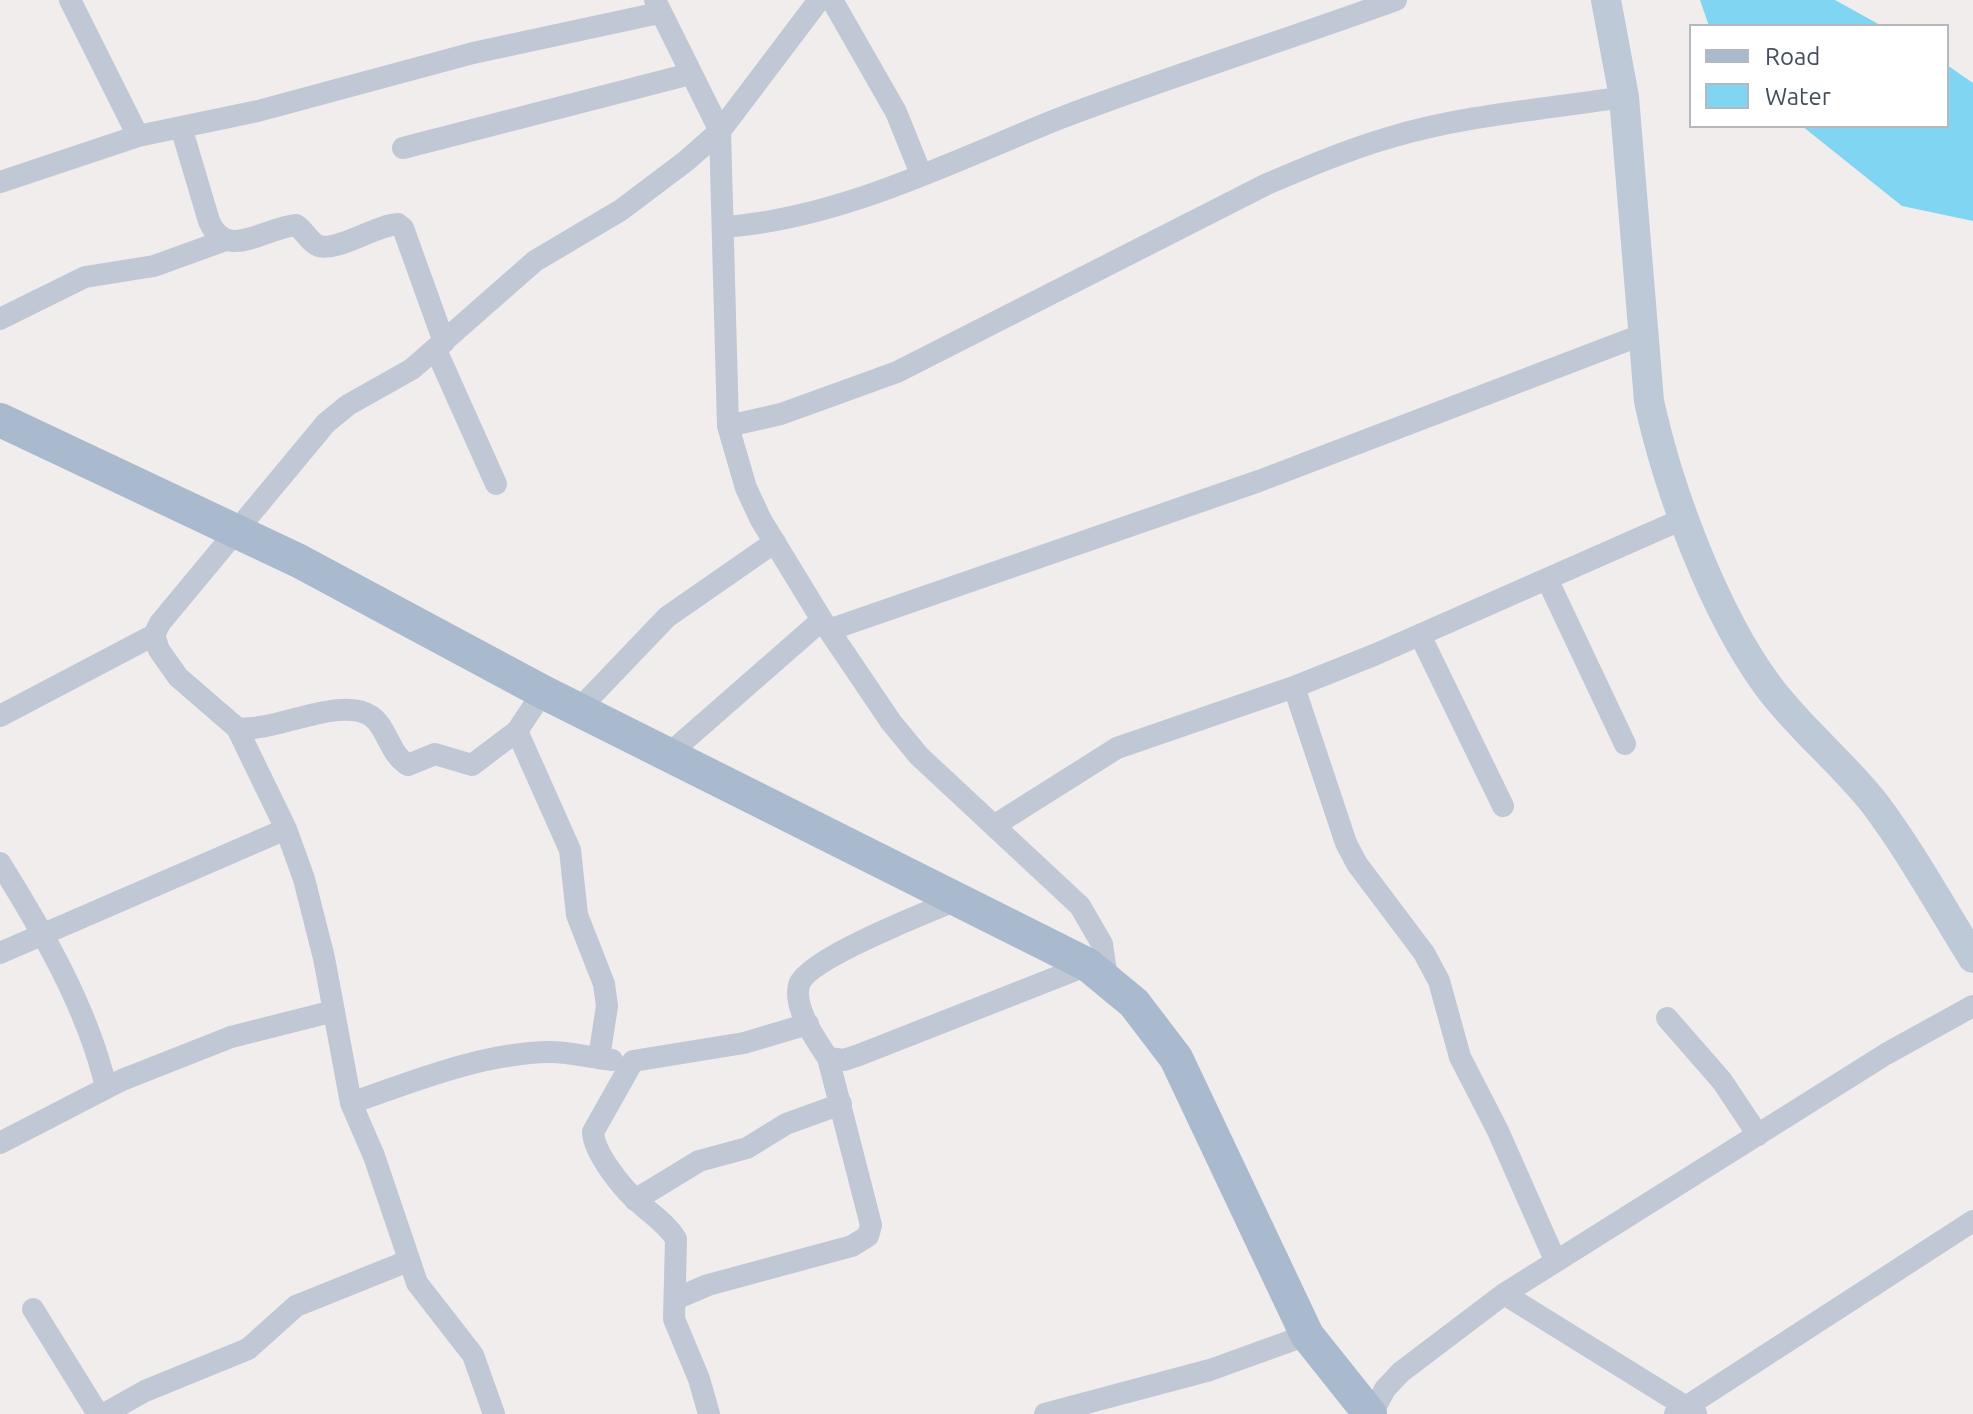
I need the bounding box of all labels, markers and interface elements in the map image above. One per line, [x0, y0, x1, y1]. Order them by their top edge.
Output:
legend [1689, 24, 1949, 128]
text: Road [1765, 43, 1820, 70]
text: Water [1765, 83, 1831, 110]

